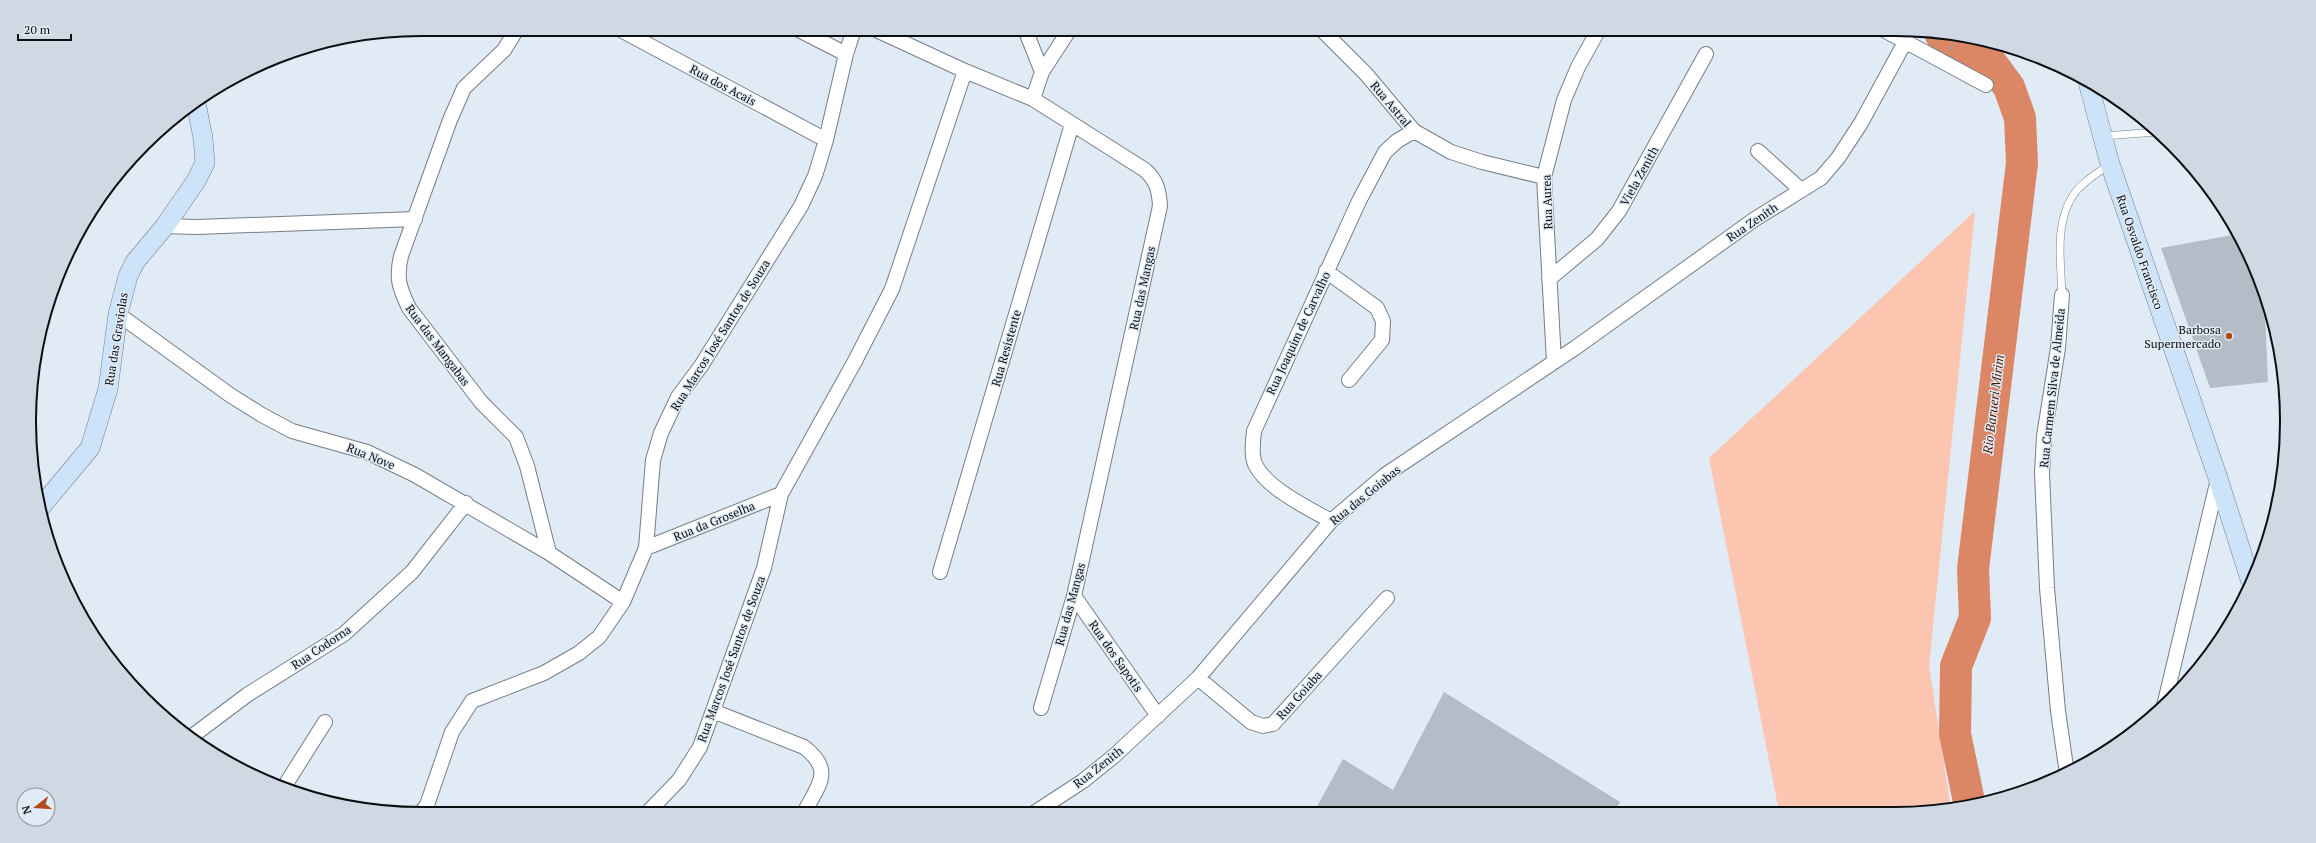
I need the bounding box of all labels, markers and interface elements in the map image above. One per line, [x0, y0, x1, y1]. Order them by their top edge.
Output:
scale bar [18, 16, 71, 42]
text: 20 m [24, 22, 51, 37]
street label: Rua dos Acais [687, 61, 759, 109]
street label: Rua Astral [1367, 78, 1415, 130]
street label: Viela Zenith [1617, 144, 1661, 208]
street label: Rua Aurea [1539, 174, 1555, 230]
street label: Rua Osvaldo Francisco [2113, 193, 2167, 312]
street label: Rua Zenith [1723, 199, 1781, 245]
street label: Rua das Mangas [1126, 245, 1158, 331]
street label: Rua Marcos José Santos de Souza [667, 256, 773, 414]
street label: Rua Joaquim de Carvalho [1263, 269, 1333, 397]
street label: Rua das Graviolas [101, 291, 131, 387]
street label: Rua das Mangabas [402, 301, 474, 389]
street label: Rua Resistente [988, 308, 1024, 388]
street label: Rua Carmem Silva de Almeida [2036, 308, 2068, 468]
place label: Barbosa Supermercado [2144, 322, 2221, 351]
marker: Barbosa Supermercado [2224, 331, 2234, 341]
water label: Rio Barueri Mirim [1978, 353, 2008, 456]
street label: Rua Nove [345, 440, 397, 472]
street label: Rua das Goiabas [1327, 462, 1403, 528]
street label: Rua da Groselha [671, 498, 757, 544]
street label: Rua das Mangas [1052, 561, 1088, 647]
street label: Rua Marcos José Santos de Souza [694, 574, 768, 744]
street label: Rua dos Sapotis [1086, 617, 1146, 695]
street label: Rua Codorna [288, 622, 354, 672]
street label: Rua Goiaba [1273, 667, 1325, 723]
street label: Rua Zenith [1070, 743, 1126, 791]
north arrow [16, 787, 56, 827]
text: N [18, 803, 34, 816]

